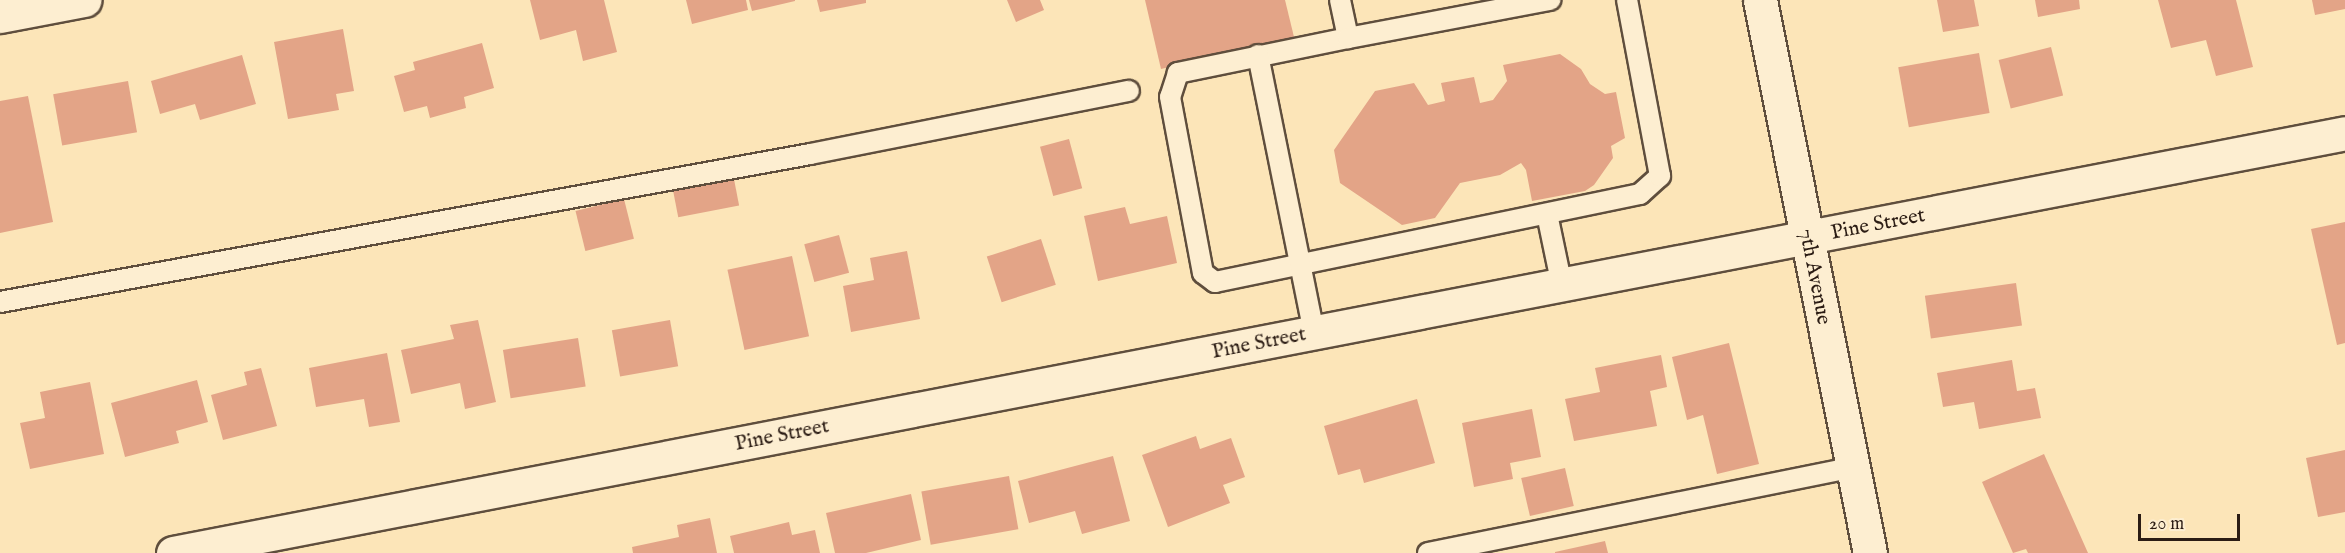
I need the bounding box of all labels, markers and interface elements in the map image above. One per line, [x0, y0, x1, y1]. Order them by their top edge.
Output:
street label: Pine Street [1829, 204, 1927, 246]
street label: 7th Avenue [1792, 227, 1836, 327]
street label: Pine Street [1210, 323, 1308, 365]
street label: Pine Street [733, 415, 831, 457]
scale bar [2141, 502, 2243, 540]
text: 20 m [2149, 513, 2184, 536]

